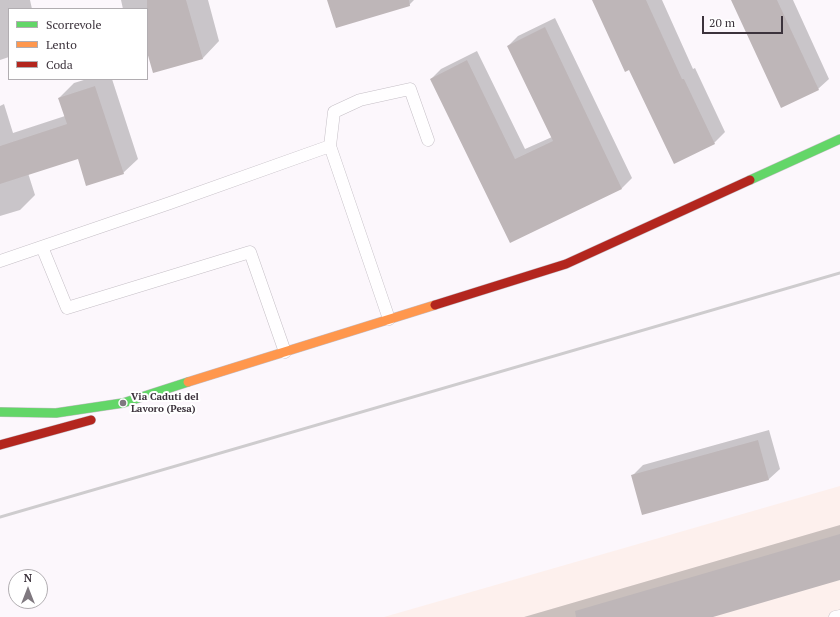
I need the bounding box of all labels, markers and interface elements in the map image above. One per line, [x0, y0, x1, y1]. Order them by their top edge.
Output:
legend [8, 8, 148, 80]
scale bar [704, 8, 785, 34]
text: 20 m [709, 15, 735, 30]
text: Scorrevole [46, 17, 102, 32]
text: Lento [46, 37, 77, 52]
text: Coda [46, 57, 73, 72]
place label: Via Caduti del Lavoro (Pesa) [131, 391, 199, 414]
marker: Via Caduti del Lavoro (Pesa) [118, 398, 128, 408]
north arrow [8, 569, 48, 609]
text: N [24, 571, 32, 585]

